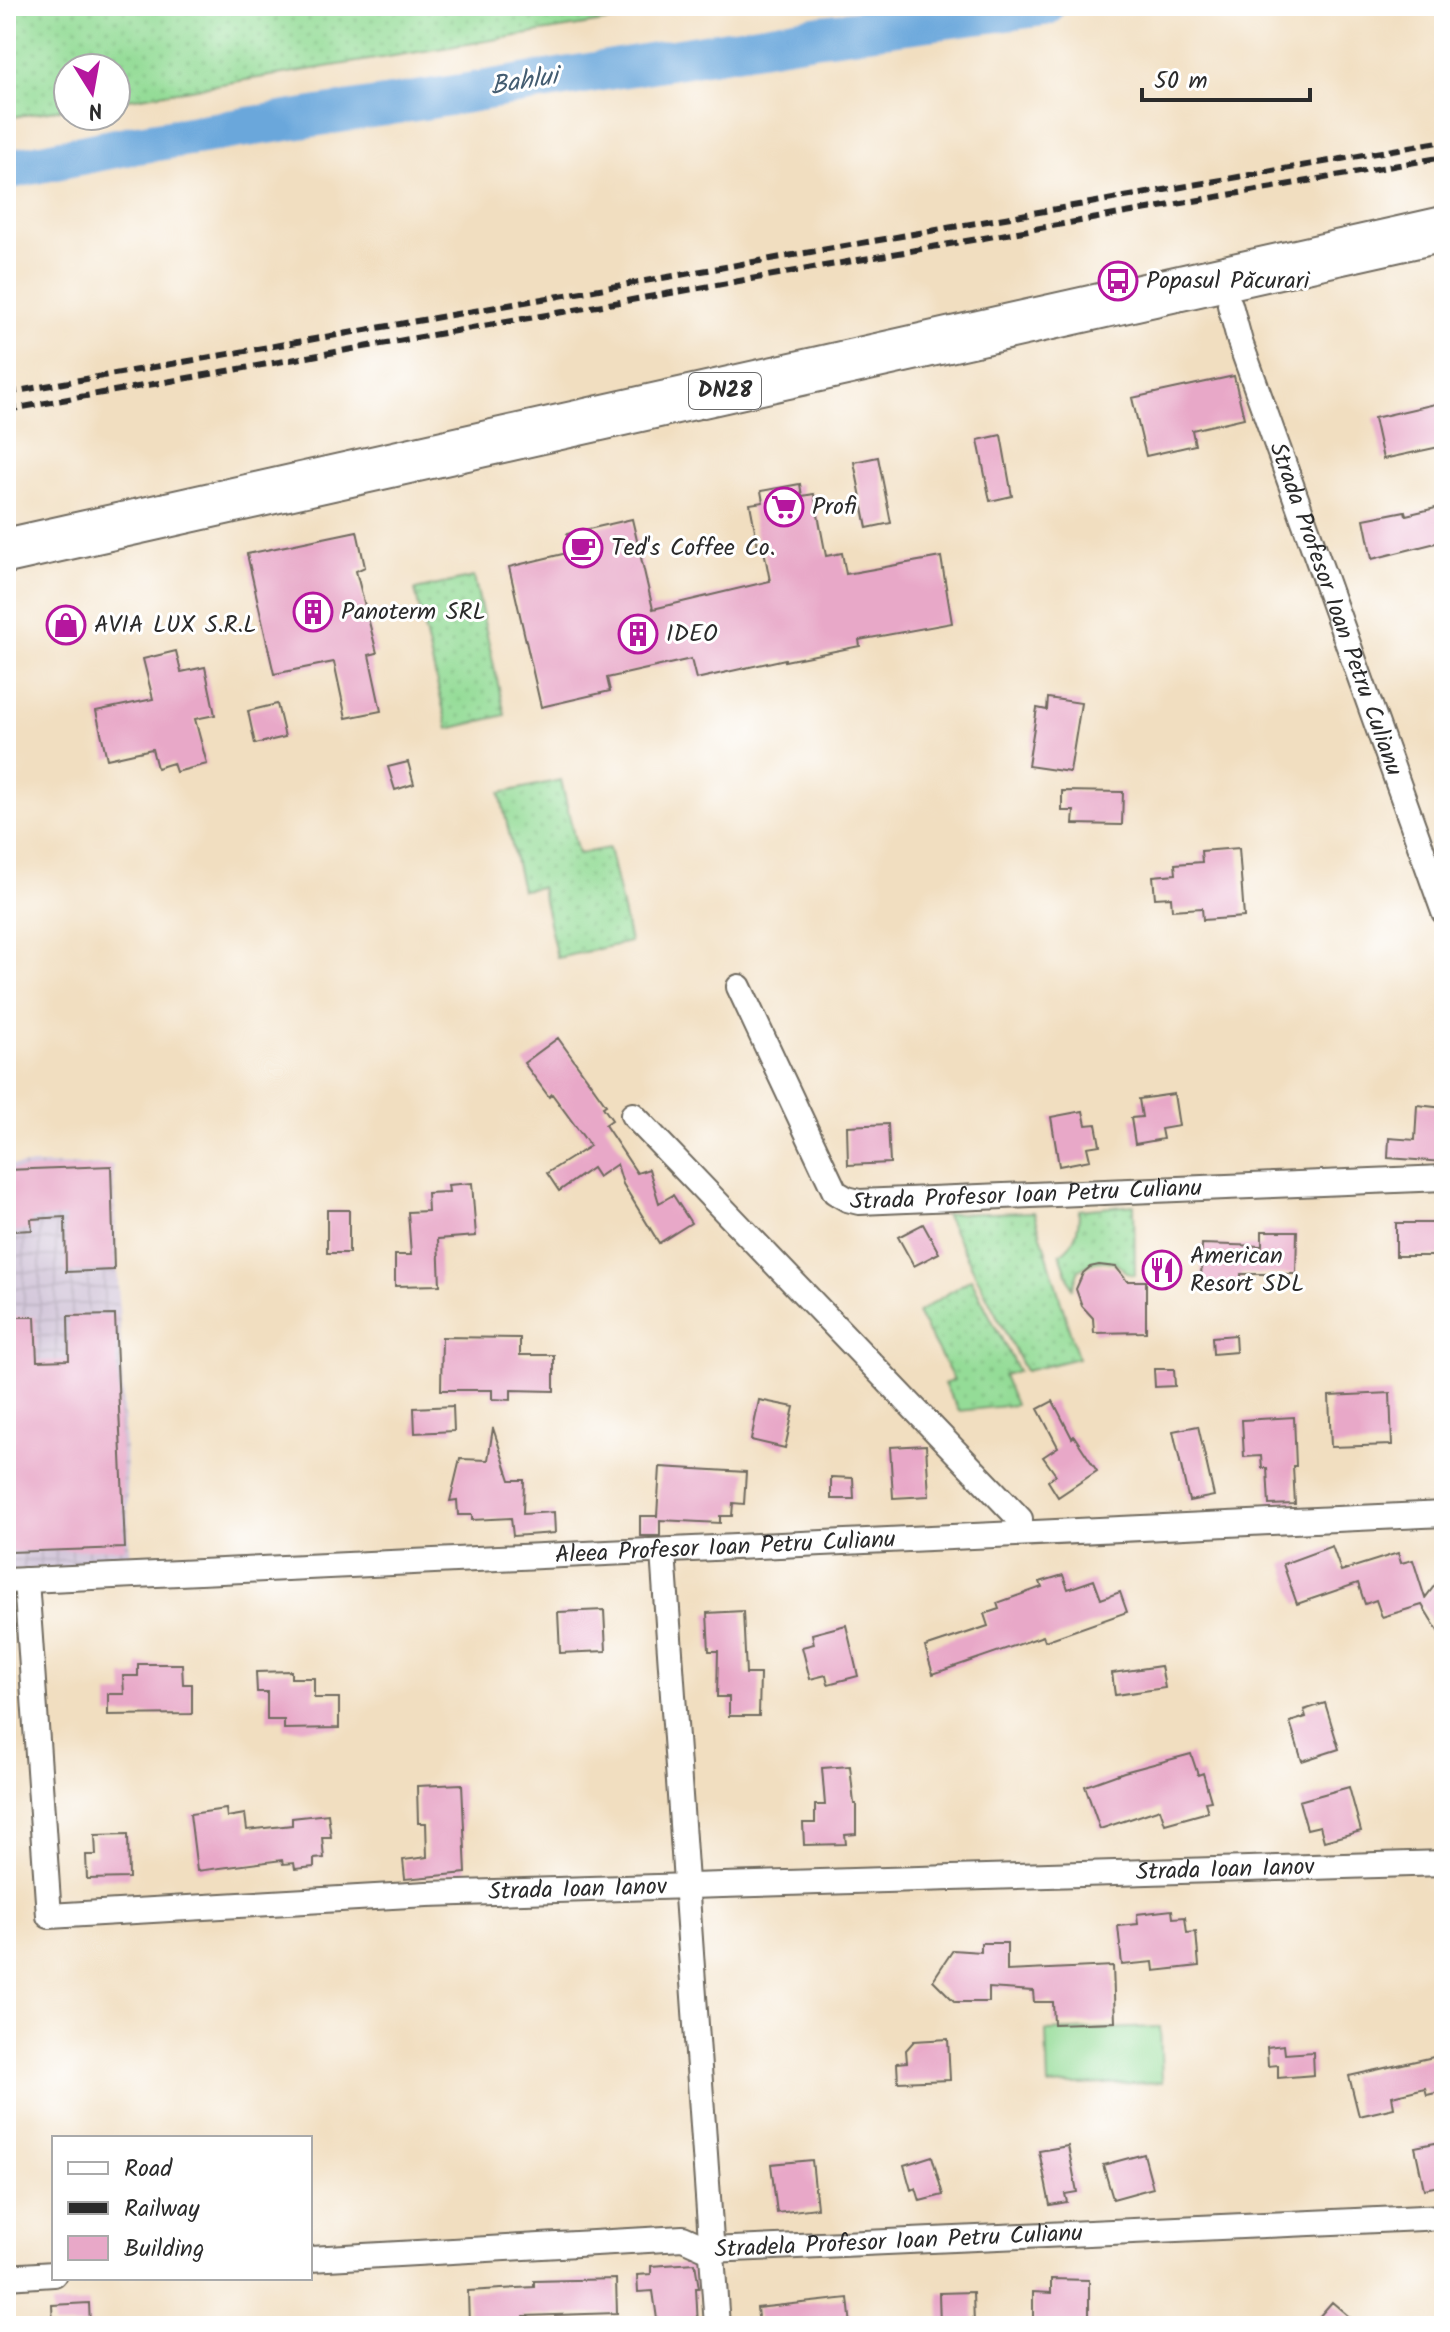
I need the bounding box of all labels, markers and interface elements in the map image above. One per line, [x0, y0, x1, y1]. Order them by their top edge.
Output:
north arrow [52, 52, 132, 132]
scale bar [1142, 52, 1310, 102]
water label: Bahlui [487, 55, 566, 108]
text: 50 m [1154, 62, 1208, 101]
text: N [85, 91, 105, 128]
bus stop icon: Popasul Păcurari [1097, 260, 1139, 302]
place label: Popasul Păcurari [1146, 262, 1311, 301]
road number: DN28 [689, 373, 761, 409]
street label: Strada Profesor Ioan Petru Culianu [1258, 437, 1413, 782]
supermarket icon: Profi [763, 486, 805, 528]
place label: Profi [812, 488, 857, 527]
cafe icon: Ted's Coffee Co. [562, 527, 604, 569]
place label: Ted's Coffee Co. [611, 529, 775, 568]
building icon: Panoterm SRL [292, 591, 334, 633]
place label: Panoterm SRL [341, 593, 486, 632]
shop icon: AVIA LUX S.R.L [45, 604, 87, 646]
place label: AVIA LUX S.R.L [94, 606, 256, 645]
building icon: IDEO [617, 613, 659, 655]
place label: IDEO [666, 615, 718, 654]
street label: Strada Profesor Ioan Petru Culianu [846, 1168, 1203, 1222]
place label: American Resort SDL [1190, 1237, 1304, 1304]
restaurant icon: American Resort SDL [1141, 1249, 1183, 1291]
street label: Aleea Profesor Ioan Petru Culianu [554, 1520, 897, 1575]
street label: Strada Ioan Ianov [1135, 1847, 1316, 1892]
street label: Strada Ioan Ianov [488, 1867, 668, 1912]
legend [52, 2136, 312, 2280]
text: Road [124, 2150, 173, 2189]
text: Railway [124, 2190, 200, 2229]
street label: Stradela Profesor Ioan Petru Culianu [714, 2214, 1084, 2269]
text: Building [124, 2230, 204, 2269]

